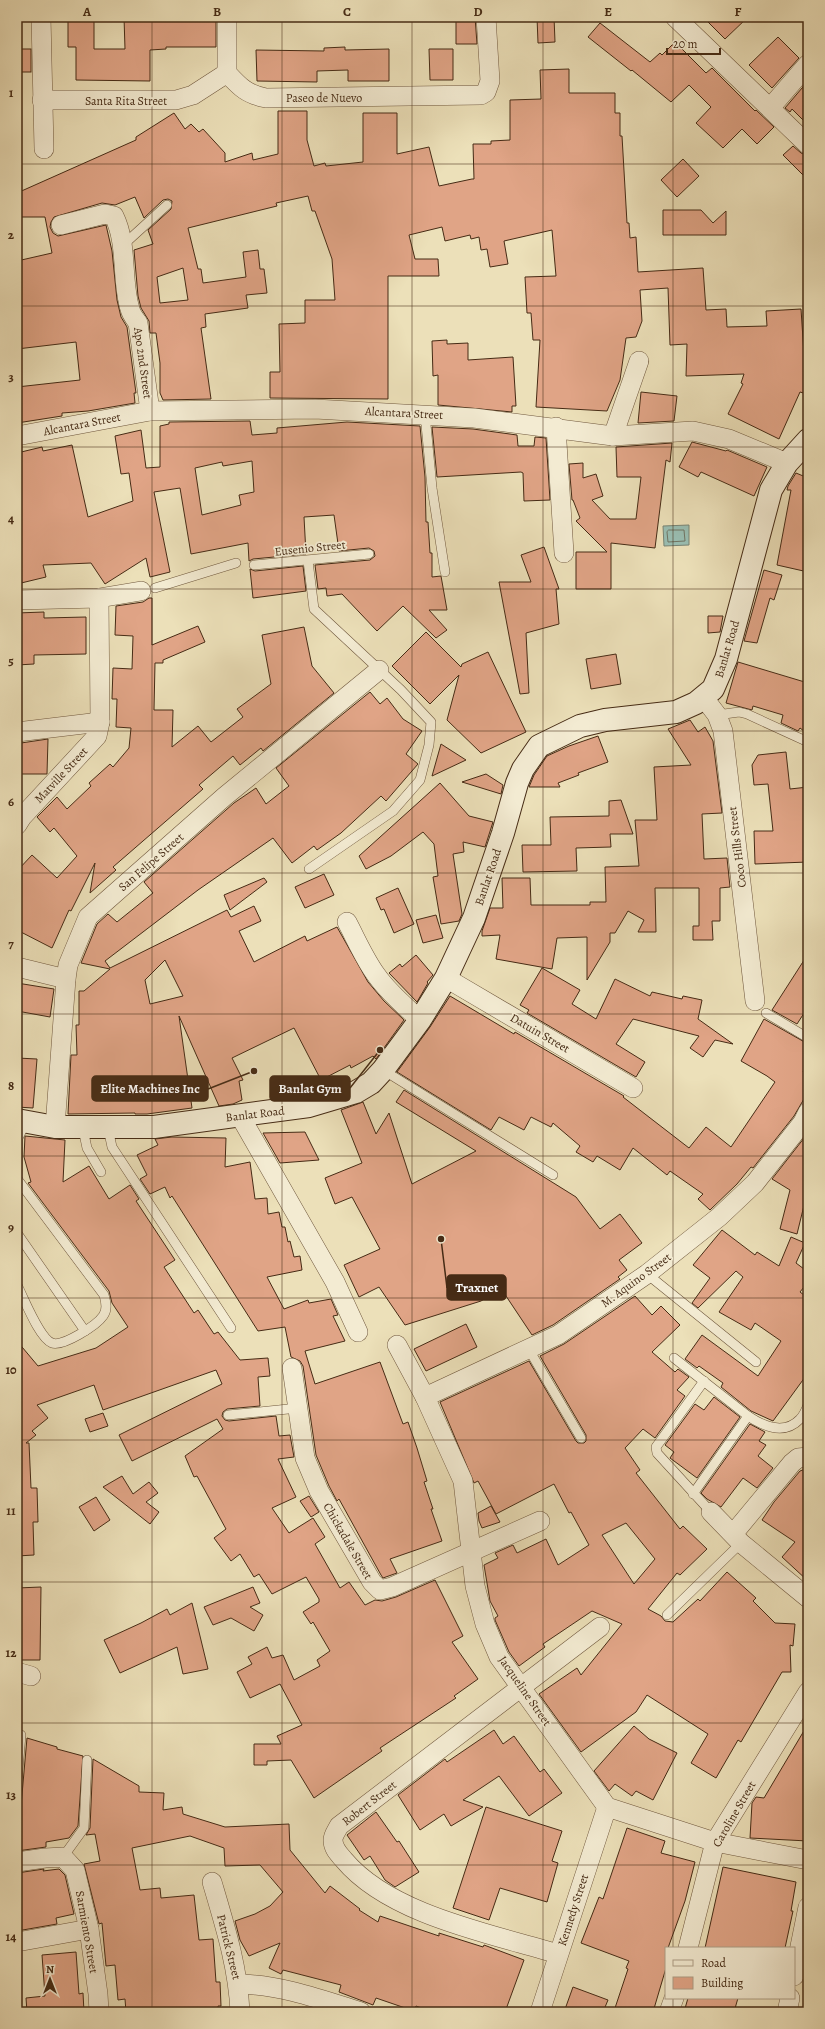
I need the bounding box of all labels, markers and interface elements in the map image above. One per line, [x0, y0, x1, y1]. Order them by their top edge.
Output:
text: A [82, 3, 92, 20]
text: B [213, 3, 221, 20]
text: C [343, 3, 351, 20]
text: D [473, 3, 483, 20]
text: E [604, 3, 612, 20]
text: F [735, 3, 742, 20]
scale bar [667, 30, 720, 56]
text: 20 m [673, 36, 697, 52]
text: 1 [9, 84, 14, 101]
street label: Paseo de Nuevo [286, 90, 362, 106]
street label: Santa Rita Street [85, 93, 167, 109]
text: 2 [8, 226, 15, 243]
street label: Apo 2nd Street [130, 325, 156, 400]
text: 3 [8, 368, 14, 385]
street label: Alcantara Street [363, 403, 444, 423]
street label: Alcantara Street [41, 409, 122, 440]
text: 4 [8, 510, 14, 527]
street label: Eusenio Street [274, 536, 346, 560]
street label: Banlat Road [711, 618, 743, 680]
text: 5 [8, 652, 14, 669]
street label: Matville Street [31, 743, 91, 807]
text: 6 [8, 793, 14, 810]
street label: Coco Hills Street [724, 806, 750, 888]
street label: San Felipe Street [115, 829, 187, 895]
street label: Banlat Road [471, 846, 505, 908]
text: 7 [8, 935, 14, 952]
street label: Datuin Street [507, 1009, 573, 1057]
callout: Elite Machines Inc [92, 1076, 208, 1101]
callout: Banlat Gym [270, 1076, 350, 1101]
text: 8 [8, 1077, 14, 1094]
text: Elite Machines Inc [100, 1080, 200, 1097]
text: Banlat Gym [278, 1080, 342, 1097]
street label: Banlat Road [225, 1102, 286, 1126]
text: 9 [8, 1219, 14, 1236]
street label: M. Aquino Street [598, 1249, 674, 1311]
callout: Traxnet [447, 1275, 506, 1300]
text: Traxnet [456, 1279, 499, 1296]
text: 10 [5, 1361, 17, 1378]
street label: Chickadale Street [320, 1500, 376, 1582]
text: 11 [6, 1502, 16, 1519]
text: 12 [6, 1644, 17, 1661]
street label: Jacqueline Street [495, 1653, 555, 1729]
street label: Robert Street [339, 1777, 400, 1829]
street label: Caroline Street [709, 1778, 759, 1850]
text: 13 [6, 1786, 17, 1803]
street label: Kennedy Street [554, 1872, 592, 1948]
street label: Sarmiento Street [72, 1890, 102, 1975]
street label: Patrick Street [213, 1913, 245, 1981]
text: 14 [6, 1928, 16, 1945]
legend [665, 1947, 795, 1999]
text: Road [701, 1955, 727, 1971]
north arrow [30, 1959, 70, 1999]
text: N [46, 1962, 54, 1977]
text: Building [701, 1975, 743, 1991]

